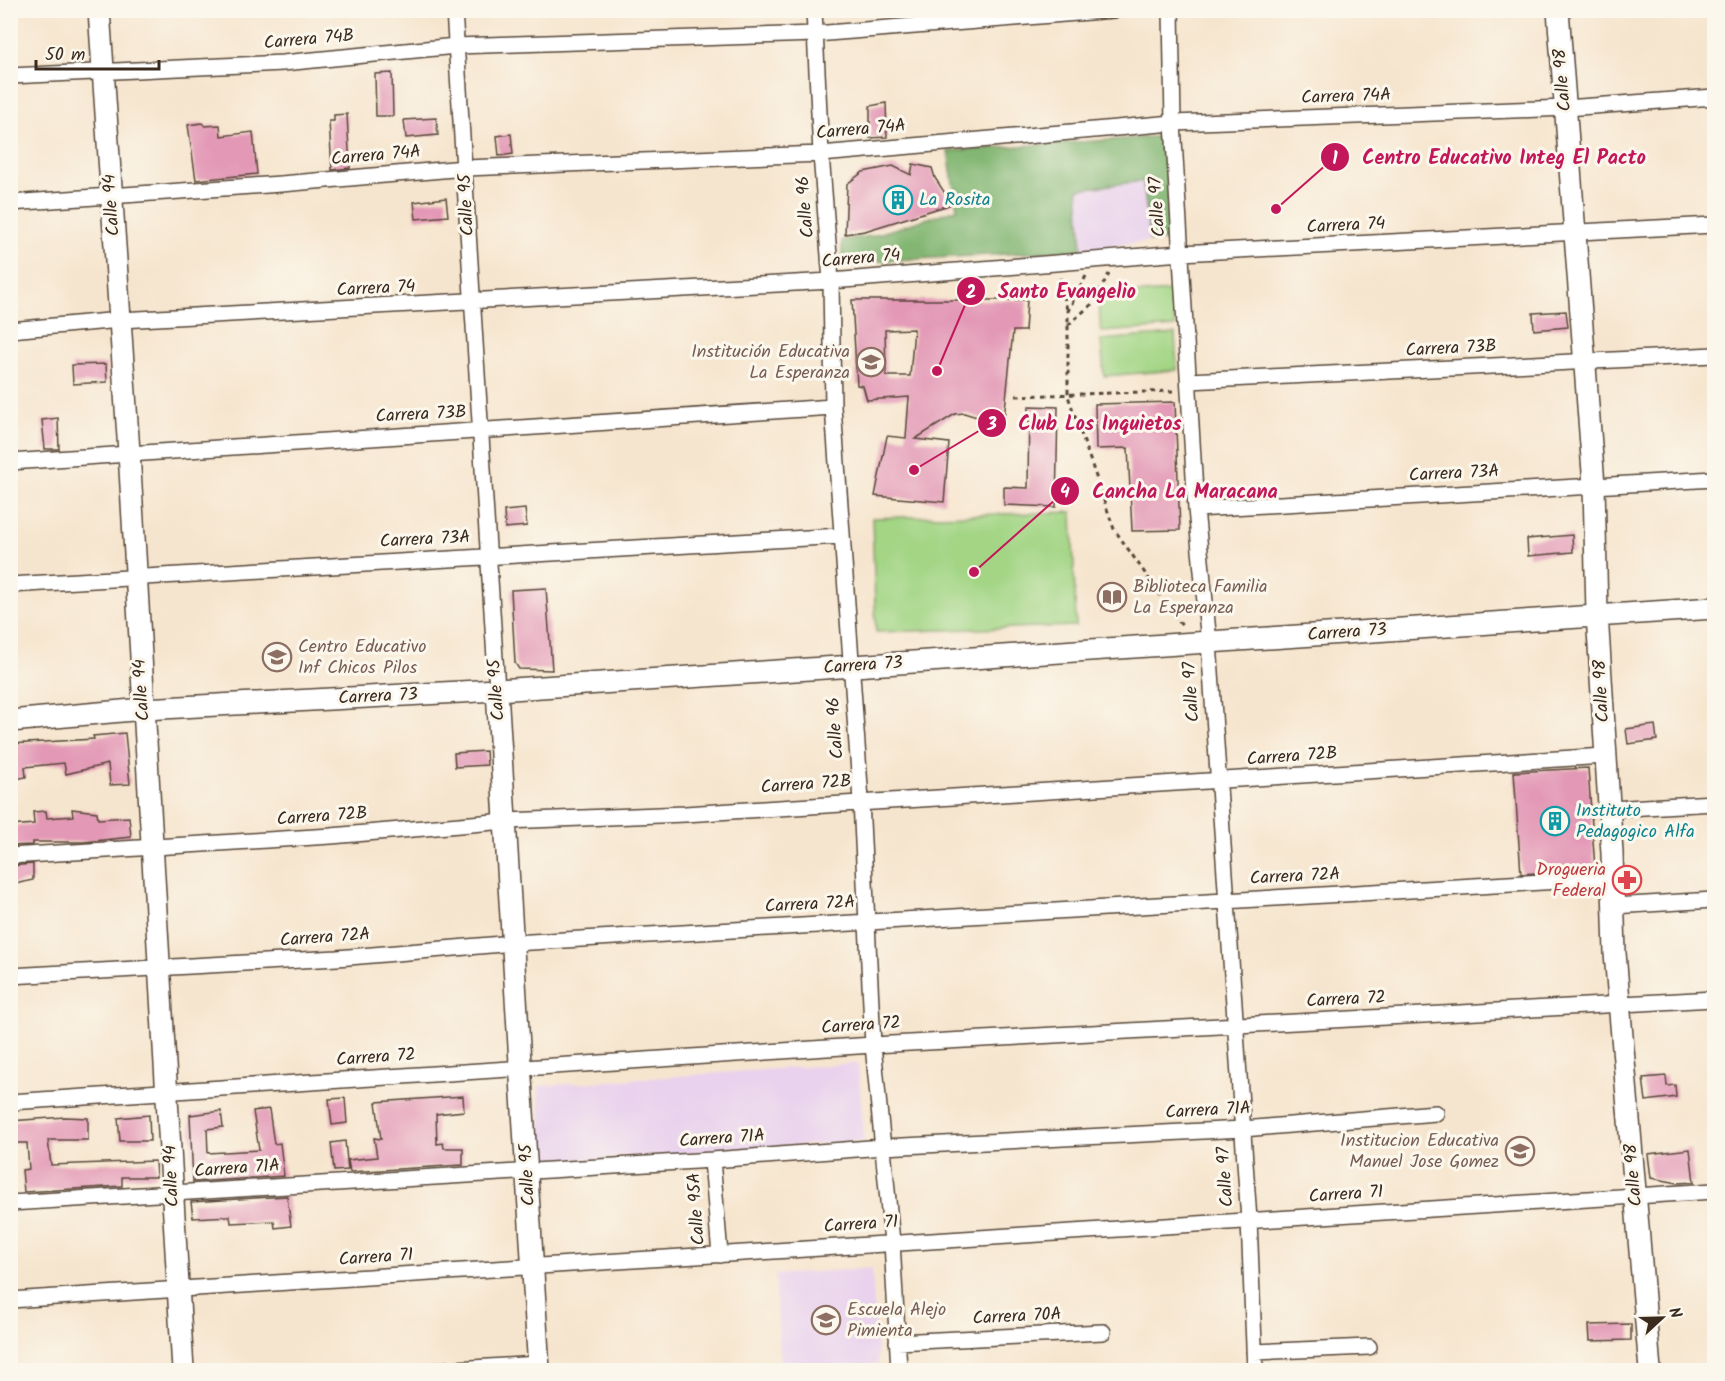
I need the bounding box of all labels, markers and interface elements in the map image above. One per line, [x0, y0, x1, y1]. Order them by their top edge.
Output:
street label: Carrera 74B [263, 22, 355, 58]
scale bar [36, 33, 159, 71]
text: 50 m [45, 41, 85, 70]
street label: Calle 98 [1546, 47, 1580, 113]
street label: Carrera 74A [1301, 81, 1392, 113]
street label: Carrera 74A [815, 112, 907, 148]
street label: Carrera 74A [330, 138, 422, 174]
callout: Centro Educativo Integ El Pacto [1320, 138, 1658, 176]
text: Centro Educativo Integ El Pacto [1362, 143, 1646, 175]
text: 1 [1332, 145, 1338, 174]
street label: Calle 95 [451, 172, 483, 237]
street label: Calle 94 [95, 173, 129, 237]
street label: Calle 96 [789, 175, 823, 239]
street label: Calle 97 [1141, 175, 1175, 238]
building icon: La Rosita [882, 184, 914, 216]
place label: La Rosita [919, 186, 991, 215]
street label: Carrera 74 [1306, 209, 1386, 243]
street label: Carrera 74 [820, 241, 902, 277]
street label: Carrera 74 [336, 272, 416, 306]
callout: Santo Evangelio [956, 272, 1148, 310]
text: Santo Evangelio [998, 277, 1136, 309]
text: 2 [966, 279, 976, 308]
street label: Carrera 73B [1405, 332, 1497, 366]
place label: Institución Educativa La Esperanza [691, 338, 850, 388]
school or university icon: Institución Educativa La Esperanza [855, 346, 887, 378]
street label: Carrera 73B [375, 398, 467, 432]
callout: Club Los Inquietos [977, 404, 1194, 442]
text: Club Los Inquietos [1018, 409, 1182, 441]
text: 3 [986, 411, 997, 440]
street label: Carrera 73A [1408, 457, 1500, 491]
callout: Cancha La Maracana [1050, 472, 1290, 510]
text: Cancha La Maracana [1092, 477, 1278, 509]
text: 4 [1060, 478, 1070, 507]
street label: Carrera 73A [379, 523, 471, 557]
place label: Biblioteca Familia La Esperanza [1133, 573, 1267, 623]
library icon: Biblioteca Familia La Esperanza [1096, 581, 1128, 613]
street label: Carrera 73 [1306, 616, 1388, 650]
place label: Centro Educativo Inf Chicos Pilos [298, 633, 426, 683]
school or university icon: Centro Educativo Inf Chicos Pilos [261, 641, 293, 673]
street label: Carrera 73 [822, 649, 904, 683]
street label: Calle 95 [480, 657, 514, 722]
street label: Calle 94 [125, 658, 159, 722]
street label: Calle 98 [1586, 659, 1618, 723]
street label: Calle 97 [1175, 660, 1209, 723]
street label: Carrera 73 [338, 680, 418, 714]
street label: Calle 96 [819, 696, 853, 760]
street label: Carrera 72B [1246, 739, 1338, 775]
street label: Carrera 72B [760, 767, 852, 803]
place label: Instituto Pedagogico Alfa [1576, 797, 1695, 847]
street label: Carrera 72B [276, 799, 368, 835]
building icon: Instituto Pedagogico Alfa [1539, 805, 1571, 837]
place label: Drogueria Federal [1536, 856, 1607, 906]
street label: Carrera 72A [1249, 860, 1341, 894]
pharmacy icon: Drogueria Federal [1611, 864, 1643, 896]
street label: Carrera 72A [764, 888, 856, 922]
street label: Carrera 72A [279, 920, 371, 956]
street label: Carrera 72 [1305, 983, 1387, 1017]
street label: Carrera 72 [820, 1009, 902, 1043]
street label: Carrera 72 [335, 1041, 417, 1075]
street label: Carrera 71A [1164, 1094, 1252, 1128]
street label: Carrera 71A [678, 1122, 766, 1156]
place label: Institucion Educativa Manuel Jose Gomez [1340, 1127, 1499, 1177]
school or university icon: Institucion Educativa Manuel Jose Gomez [1504, 1135, 1536, 1167]
street label: Calle 95 [512, 1142, 544, 1207]
street label: Calle 98 [1617, 1142, 1651, 1208]
street label: Calle 94 [156, 1144, 188, 1208]
street label: Calle 97 [1209, 1145, 1243, 1208]
street label: Carrera 71A [193, 1152, 281, 1186]
street label: Calle 95A [680, 1172, 714, 1246]
street label: Carrera 71 [1308, 1178, 1384, 1212]
street label: Carrera 71 [823, 1208, 899, 1242]
street label: Carrera 71 [338, 1241, 414, 1275]
north arrow [1632, 1288, 1692, 1348]
place label: Escuela Alejo Pimienta [847, 1296, 946, 1346]
street label: Carrera 70A [972, 1300, 1062, 1334]
school or university icon: Escuela Alejo Pimienta [810, 1304, 842, 1336]
text: N [1661, 1304, 1688, 1322]

